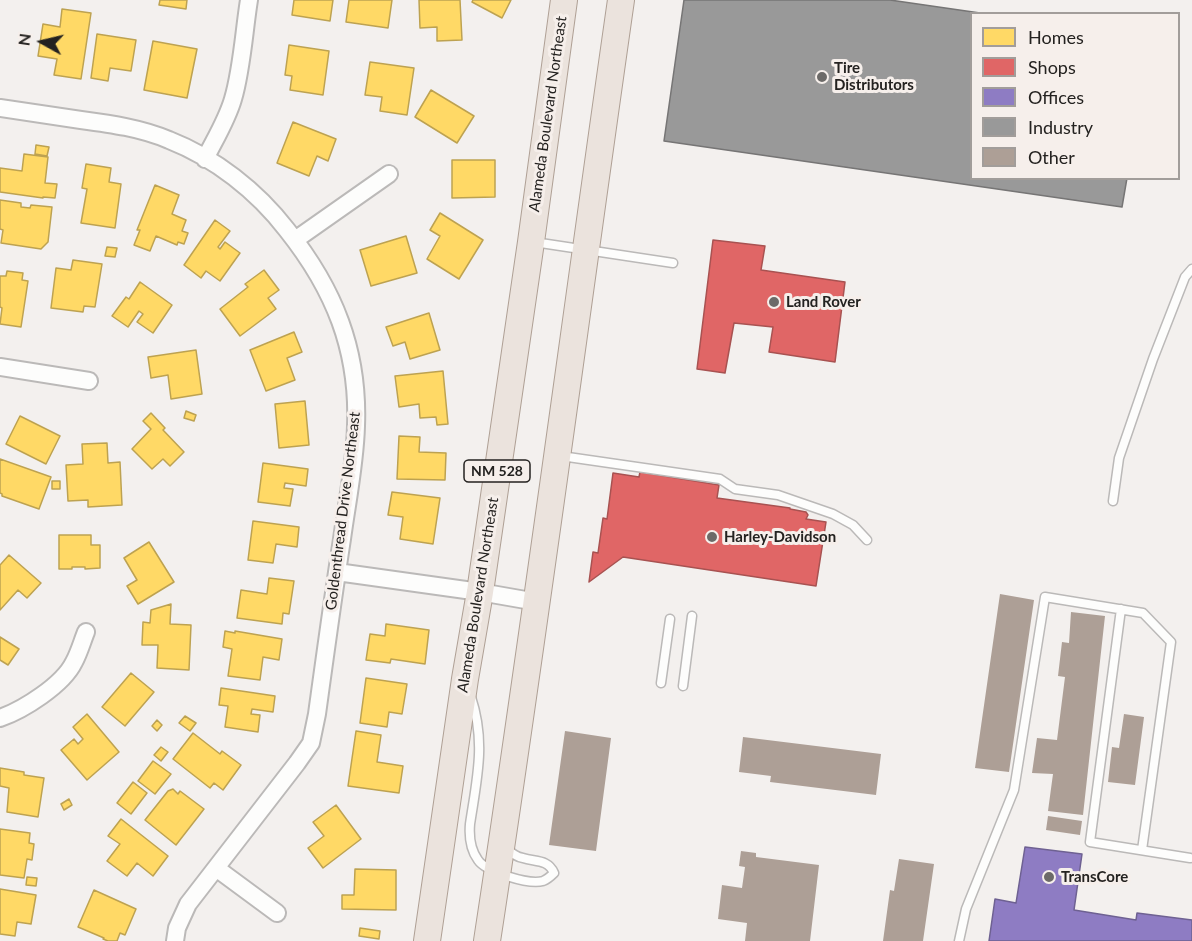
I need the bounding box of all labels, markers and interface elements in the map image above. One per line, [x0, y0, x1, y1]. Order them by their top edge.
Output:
north arrow [12, 12, 72, 72]
legend [970, 12, 1180, 180]
street label: Alameda Boulevard Northeast [525, 15, 571, 213]
text: Homes [1028, 26, 1084, 48]
text: N [13, 32, 34, 47]
text: Shops [1028, 56, 1076, 78]
place label: Tire Distributors [834, 59, 914, 94]
marker: Tire Distributors [815, 70, 829, 84]
text: Offices [1028, 86, 1084, 108]
text: Industry [1028, 116, 1093, 138]
text: Other [1028, 146, 1075, 168]
place label: Land Rover [786, 293, 861, 311]
marker: Land Rover [767, 295, 781, 309]
street label: Goldenthread Drive Northeast [322, 411, 364, 611]
road number: NM 528 [464, 460, 530, 482]
street label: Alameda Boulevard Northeast [454, 496, 502, 694]
place label: Harley-Davidson [724, 528, 836, 546]
marker: Harley-Davidson [705, 530, 719, 544]
place label: TransCore [1061, 868, 1128, 886]
marker: TransCore [1042, 870, 1056, 884]

